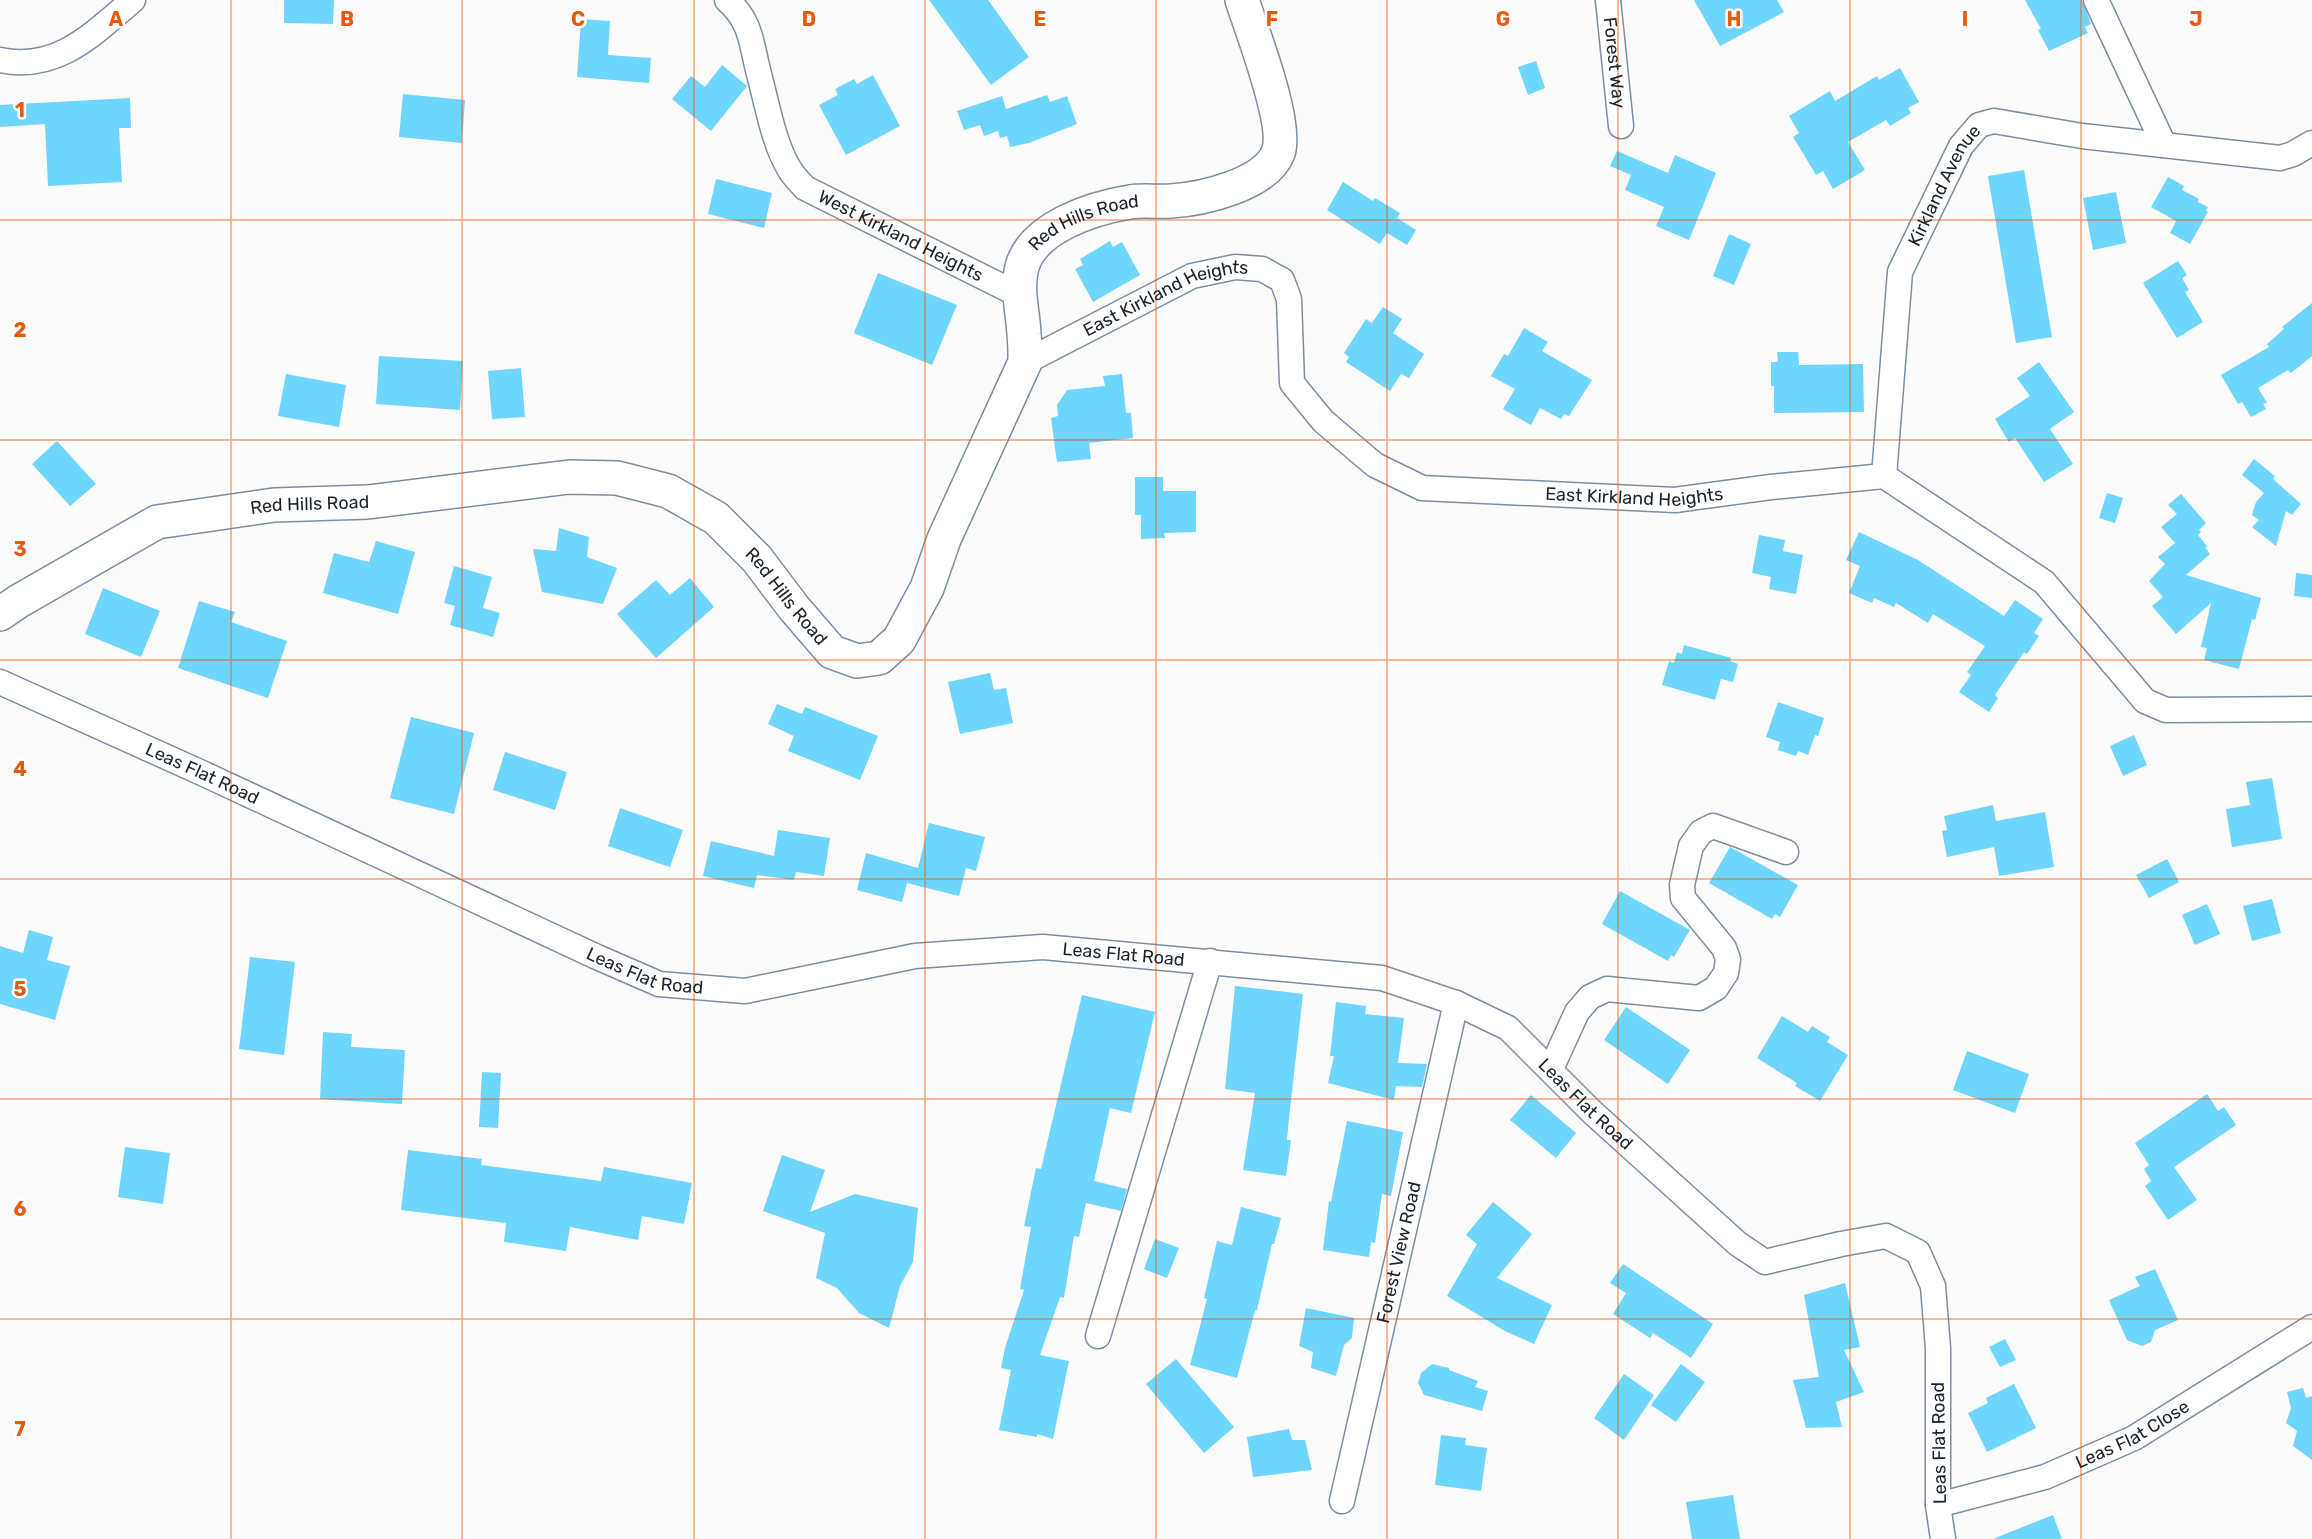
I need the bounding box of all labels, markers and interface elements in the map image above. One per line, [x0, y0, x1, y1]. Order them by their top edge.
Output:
text: A [109, 7, 124, 31]
text: B [340, 7, 354, 31]
text: C [571, 7, 585, 31]
text: D [802, 7, 816, 31]
text: E [1034, 7, 1046, 31]
text: F [1266, 7, 1278, 31]
text: G [1496, 7, 1510, 31]
text: H [1727, 7, 1741, 31]
text: I [1962, 7, 1968, 31]
text: J [2189, 7, 2203, 31]
street label: Forest Way [1599, 16, 1630, 109]
text: 1 [15, 98, 25, 122]
street label: Kirkland Avenue [1903, 120, 1985, 250]
street label: West Kirkland Heights [814, 185, 987, 286]
street label: Red Hills Road [1024, 190, 1140, 255]
street label: East Kirkland Heights [1079, 256, 1249, 341]
text: 2 [14, 318, 27, 342]
street label: East Kirkland Heights [1545, 483, 1724, 511]
street label: Red Hills Road [249, 491, 370, 519]
text: 3 [13, 537, 27, 561]
street label: Red Hills Road [741, 543, 832, 650]
street label: Leas Flat Road [142, 738, 263, 809]
text: 4 [13, 757, 27, 781]
street label: Leas Flat Road [1062, 938, 1186, 971]
street label: Leas Flat Road [583, 943, 704, 999]
text: 5 [14, 977, 27, 1001]
street label: Leas Flat Road [1534, 1054, 1637, 1154]
street label: Forest View Road [1372, 1179, 1426, 1325]
text: 6 [13, 1197, 27, 1221]
street label: Leas Flat Road [1927, 1382, 1951, 1504]
street label: Leas Flat Close [2072, 1395, 2193, 1473]
text: 7 [14, 1417, 26, 1441]

